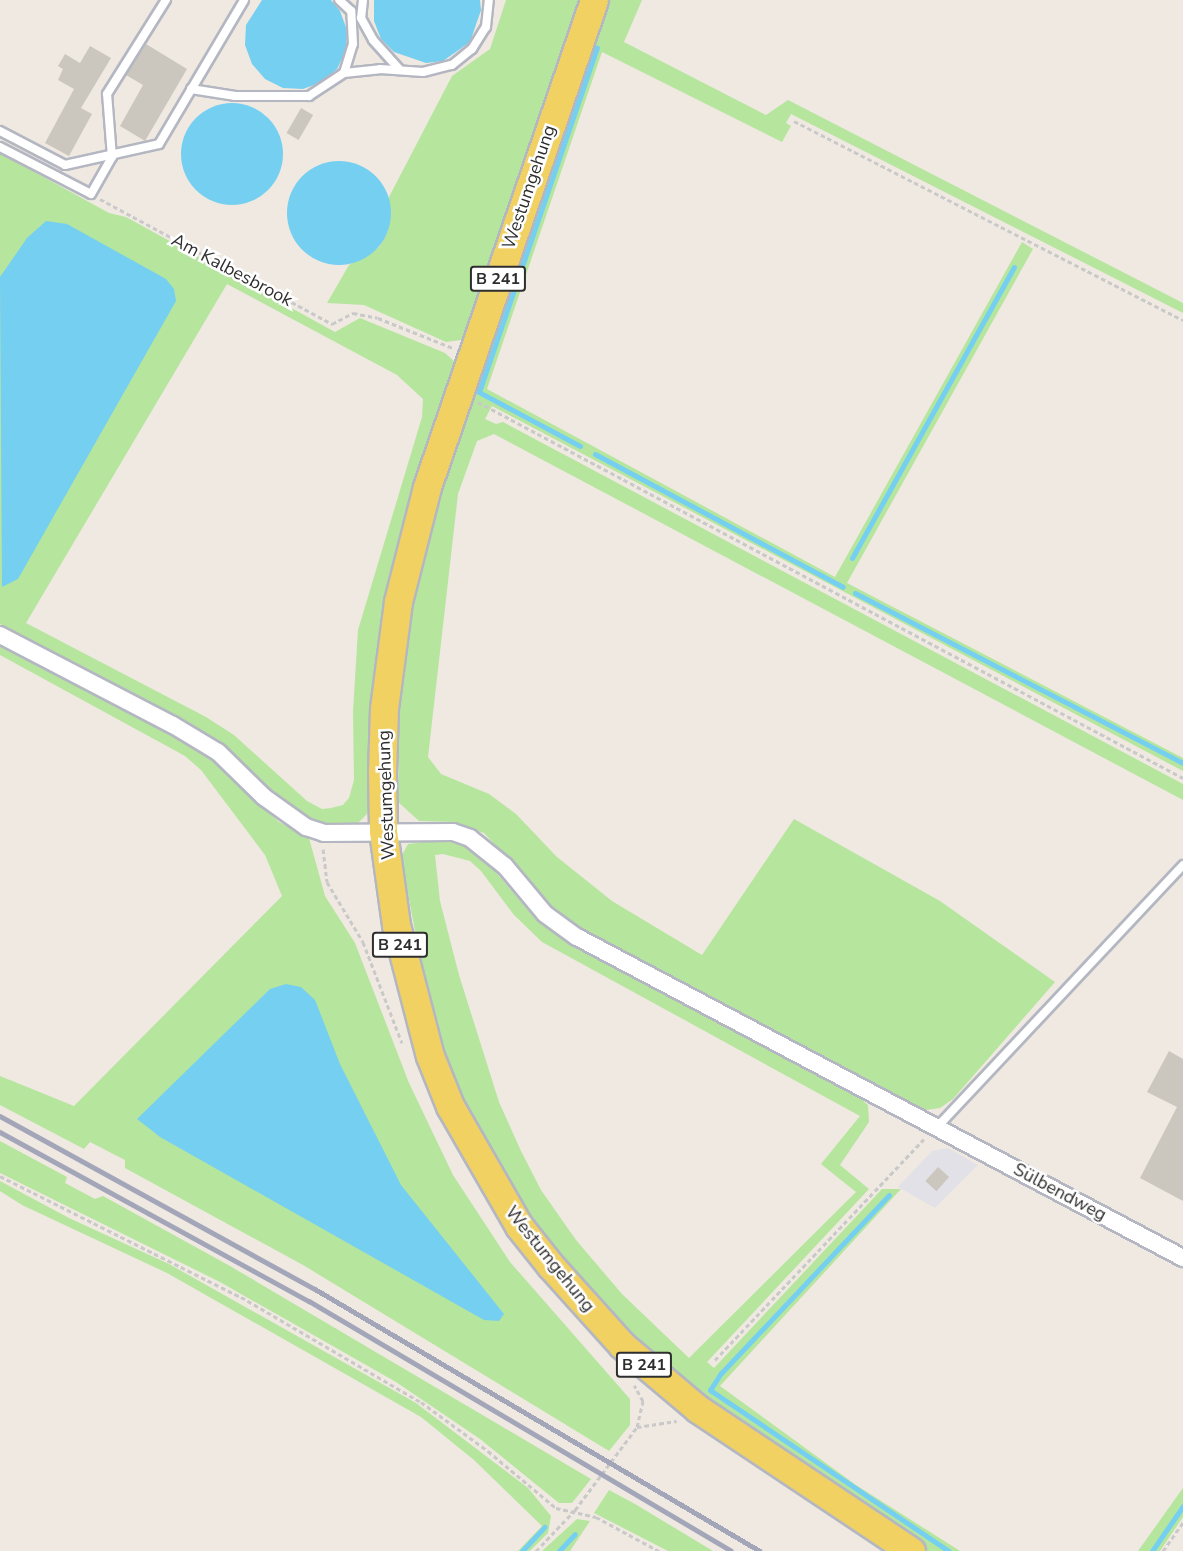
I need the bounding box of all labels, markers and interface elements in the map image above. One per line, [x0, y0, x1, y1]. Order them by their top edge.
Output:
street label: Westumgehung [498, 122, 560, 252]
street label: Am Kalbesbrook [168, 229, 296, 311]
road number: B 241 [470, 266, 526, 292]
street label: Westumgehung [373, 730, 399, 860]
road number: B 241 [372, 932, 428, 958]
street label: Sülbendweg [1010, 1158, 1110, 1226]
street label: Westumgehung [501, 1202, 599, 1316]
road number: B 241 [616, 1352, 672, 1378]

